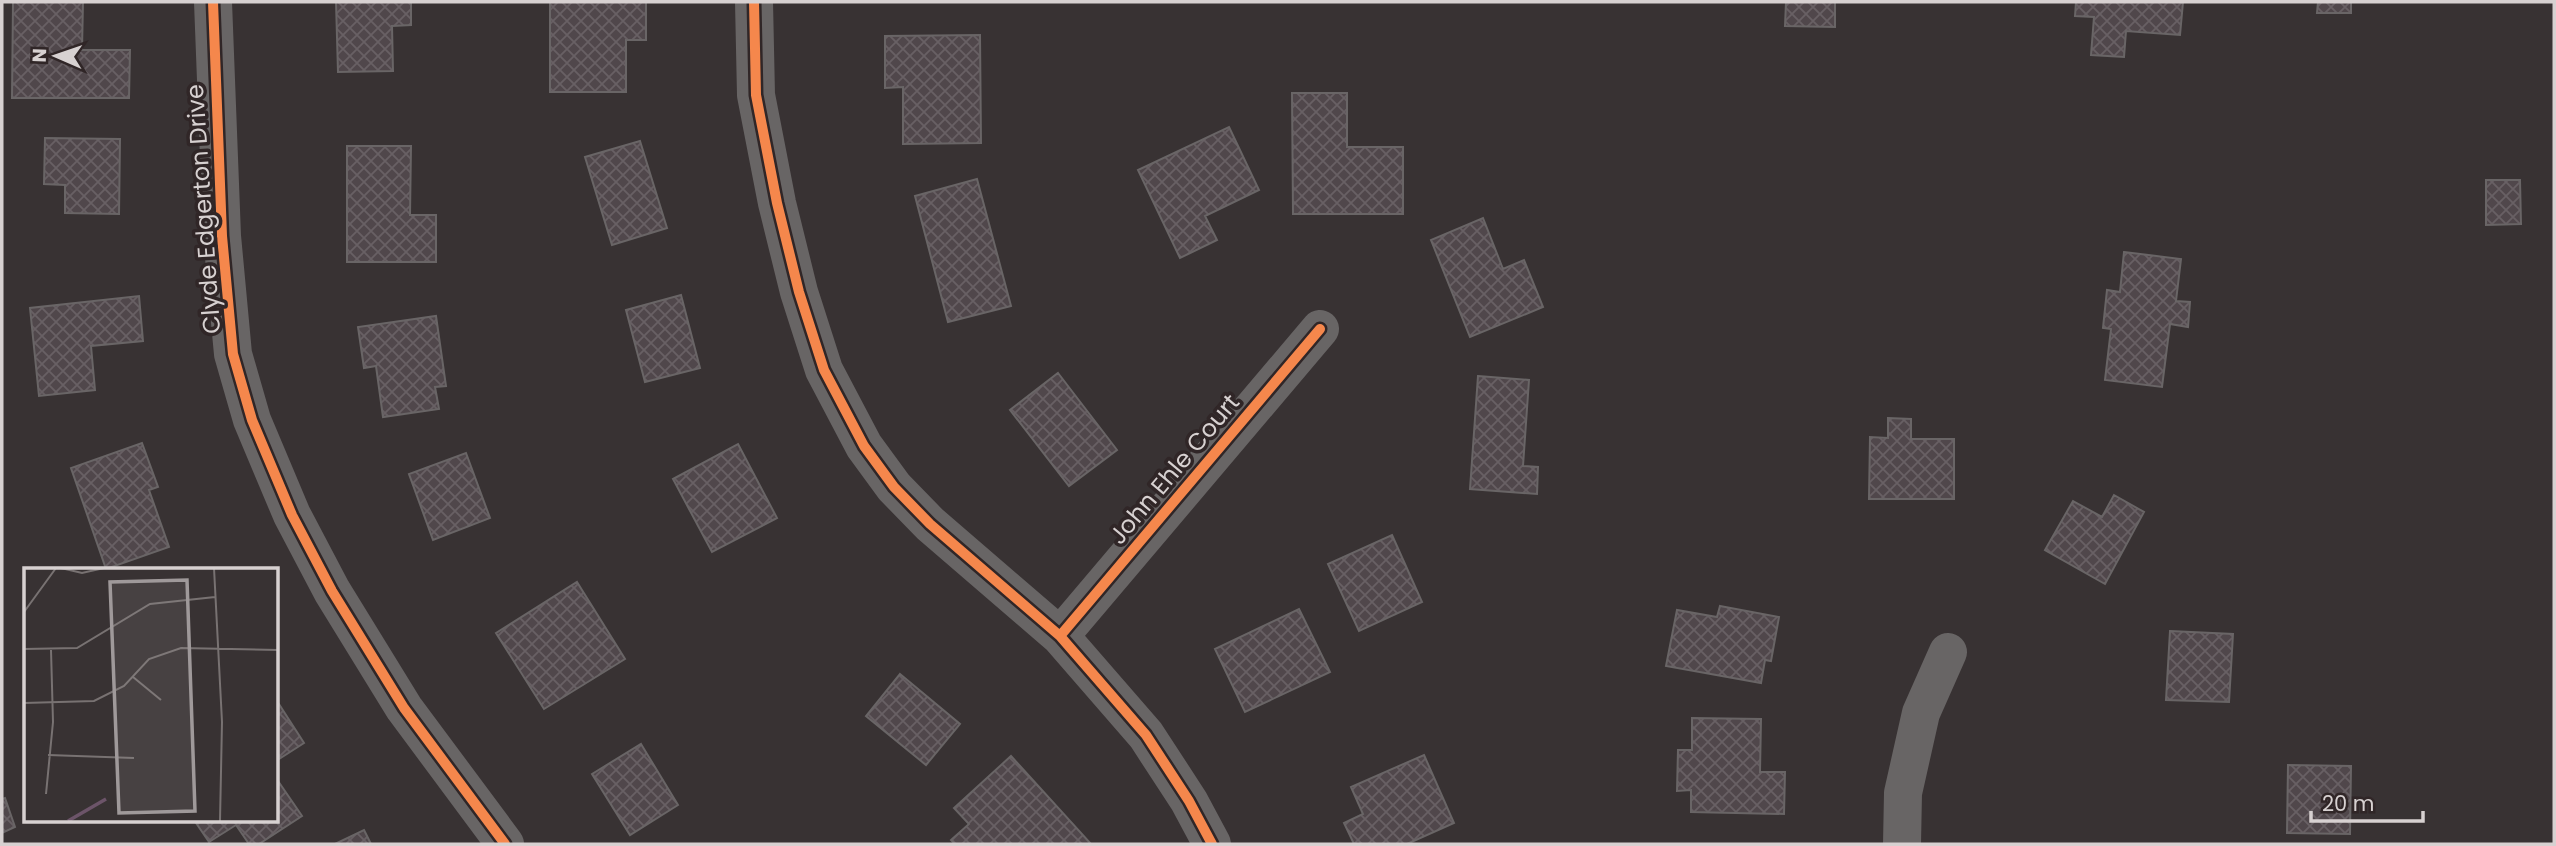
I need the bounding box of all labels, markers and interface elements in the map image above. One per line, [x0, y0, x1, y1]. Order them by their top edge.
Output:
north arrow [21, 21, 91, 91]
text: N [26, 48, 53, 63]
street label: Clyde Edgerton Drive [178, 83, 228, 335]
street label: John Ehle Court [1101, 387, 1247, 551]
inset map [24, 568, 278, 822]
scale bar [2311, 780, 2423, 824]
text: 20 m [2322, 789, 2375, 818]

